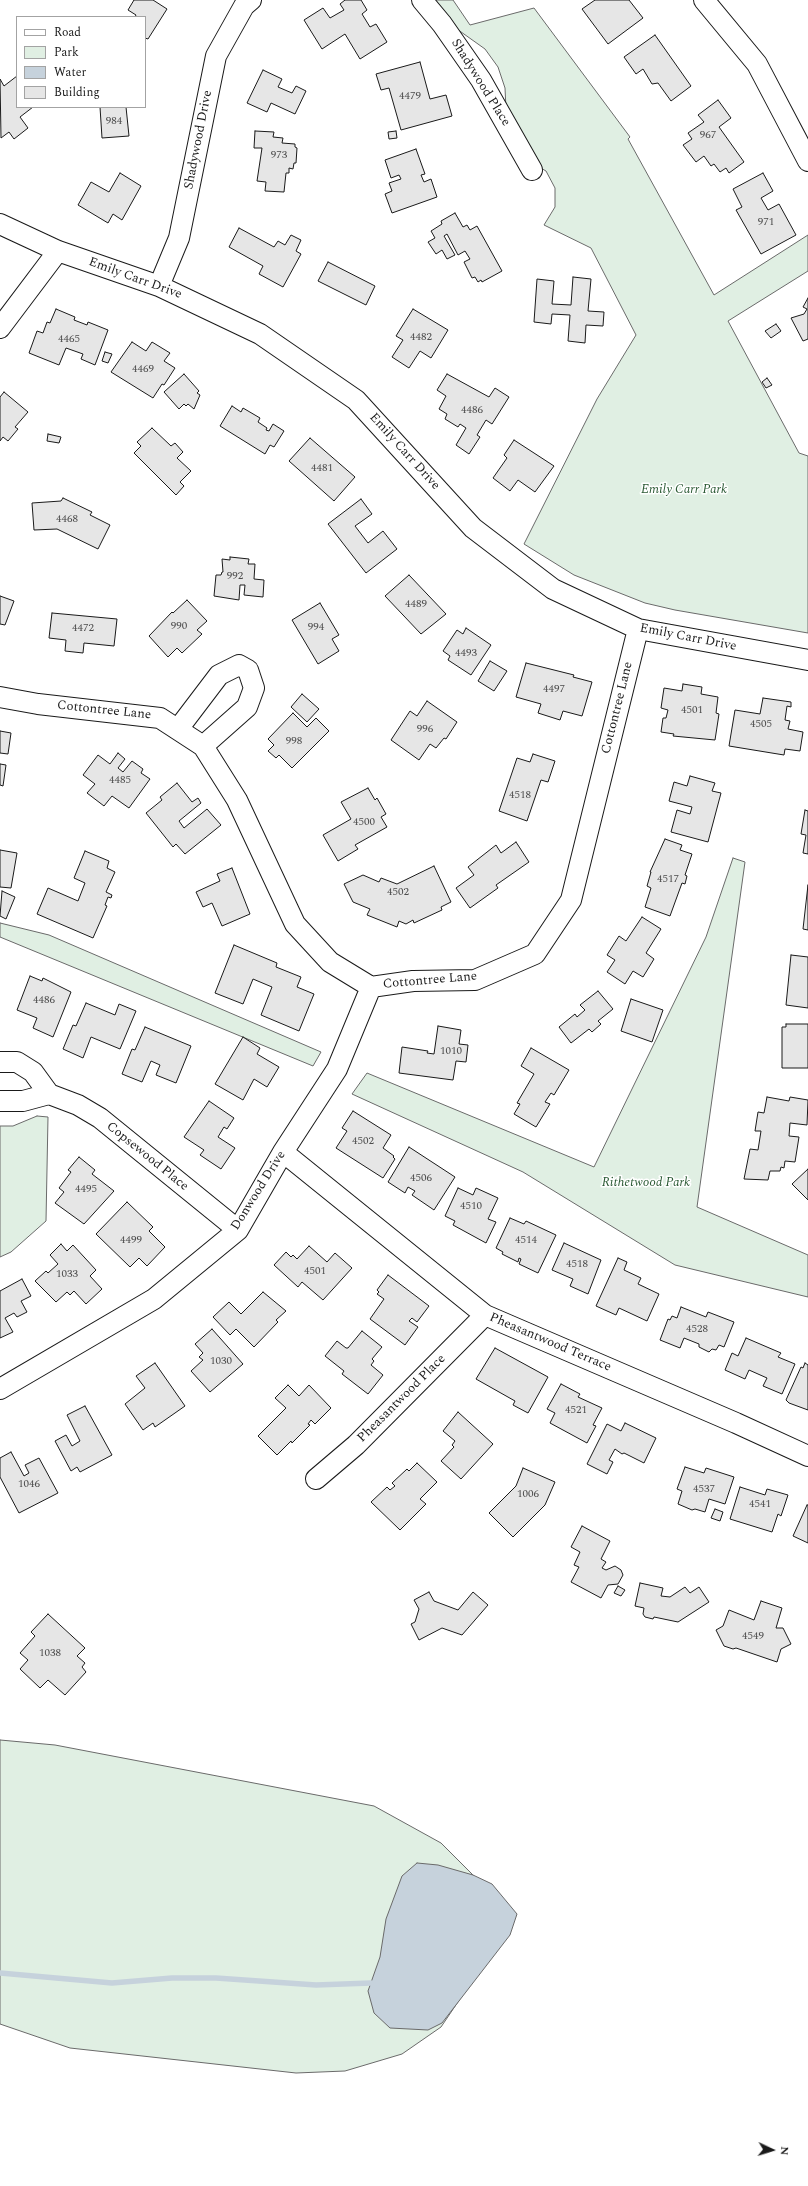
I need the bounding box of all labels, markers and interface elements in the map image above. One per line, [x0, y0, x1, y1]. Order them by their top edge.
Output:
legend [16, 16, 146, 108]
text: Road [54, 23, 81, 42]
street label: Shadywood Place [447, 37, 513, 129]
text: Park [54, 43, 79, 62]
text: Water [54, 63, 86, 82]
text: Building [54, 83, 100, 102]
street label: Shadywood Drive [182, 89, 216, 191]
house number: 4479 [399, 90, 421, 104]
house number: 984 [106, 115, 122, 129]
house number: 967 [700, 129, 716, 143]
house number: 973 [271, 149, 287, 163]
house number: 971 [758, 216, 774, 230]
street label: Emily Carr Drive [86, 255, 184, 303]
house number: 4482 [410, 331, 432, 345]
house number: 4465 [58, 333, 80, 347]
house number: 4469 [132, 363, 154, 377]
house number: 4486 [461, 404, 483, 418]
street label: Emily Carr Drive [365, 410, 443, 494]
house number: 4481 [311, 462, 333, 476]
park label: Emily Carr Park [641, 482, 727, 498]
house number: 4468 [56, 513, 78, 527]
house number: 992 [227, 570, 243, 584]
house number: 4489 [405, 598, 427, 612]
house number: 990 [171, 620, 187, 634]
house number: 994 [308, 621, 324, 635]
street label: Emily Carr Drive [638, 621, 738, 655]
house number: 4472 [72, 622, 94, 636]
house number: 4493 [455, 647, 477, 661]
street label: Cottontree Lane [599, 660, 637, 756]
house number: 4497 [543, 683, 565, 697]
street label: Cottontree Lane [56, 698, 152, 724]
house number: 4501 [681, 704, 703, 718]
house number: 4505 [750, 718, 772, 732]
house number: 996 [417, 723, 433, 737]
house number: 998 [286, 735, 302, 749]
house number: 4485 [109, 774, 131, 788]
house number: 4518 [509, 789, 531, 803]
house number: 4500 [353, 816, 375, 830]
house number: 4517 [657, 873, 679, 887]
house number: 4502 [387, 886, 409, 900]
street label: Cottontree Lane [382, 969, 478, 993]
house number: 4486 [33, 994, 55, 1008]
house number: 1010 [440, 1045, 462, 1059]
street label: Copsewood Place [103, 1119, 191, 1195]
house number: 4502 [352, 1135, 374, 1149]
street label: Donwood Drive [228, 1148, 290, 1234]
house number: 4506 [410, 1172, 432, 1186]
park label: Rithetwood Park [602, 1175, 690, 1191]
house number: 4495 [75, 1183, 97, 1197]
house number: 4510 [460, 1200, 482, 1214]
house number: 4499 [120, 1234, 142, 1248]
house number: 4514 [515, 1234, 537, 1248]
house number: 4518 [566, 1258, 588, 1272]
house number: 4501 [304, 1265, 326, 1279]
house number: 1033 [56, 1268, 78, 1282]
street label: Pheasantwood Terrace [487, 1310, 613, 1376]
house number: 4528 [686, 1323, 708, 1337]
street label: Pheasantwood Place [355, 1352, 449, 1446]
house number: 1030 [210, 1355, 232, 1369]
house number: 4521 [565, 1404, 587, 1418]
house number: 1046 [18, 1478, 40, 1492]
house number: 4537 [693, 1483, 715, 1497]
house number: 1006 [517, 1488, 539, 1502]
house number: 4541 [749, 1498, 771, 1512]
house number: 4549 [742, 1630, 764, 1644]
house number: 1038 [39, 1647, 61, 1661]
north arrow [752, 2130, 792, 2170]
text: N [776, 2146, 793, 2156]

